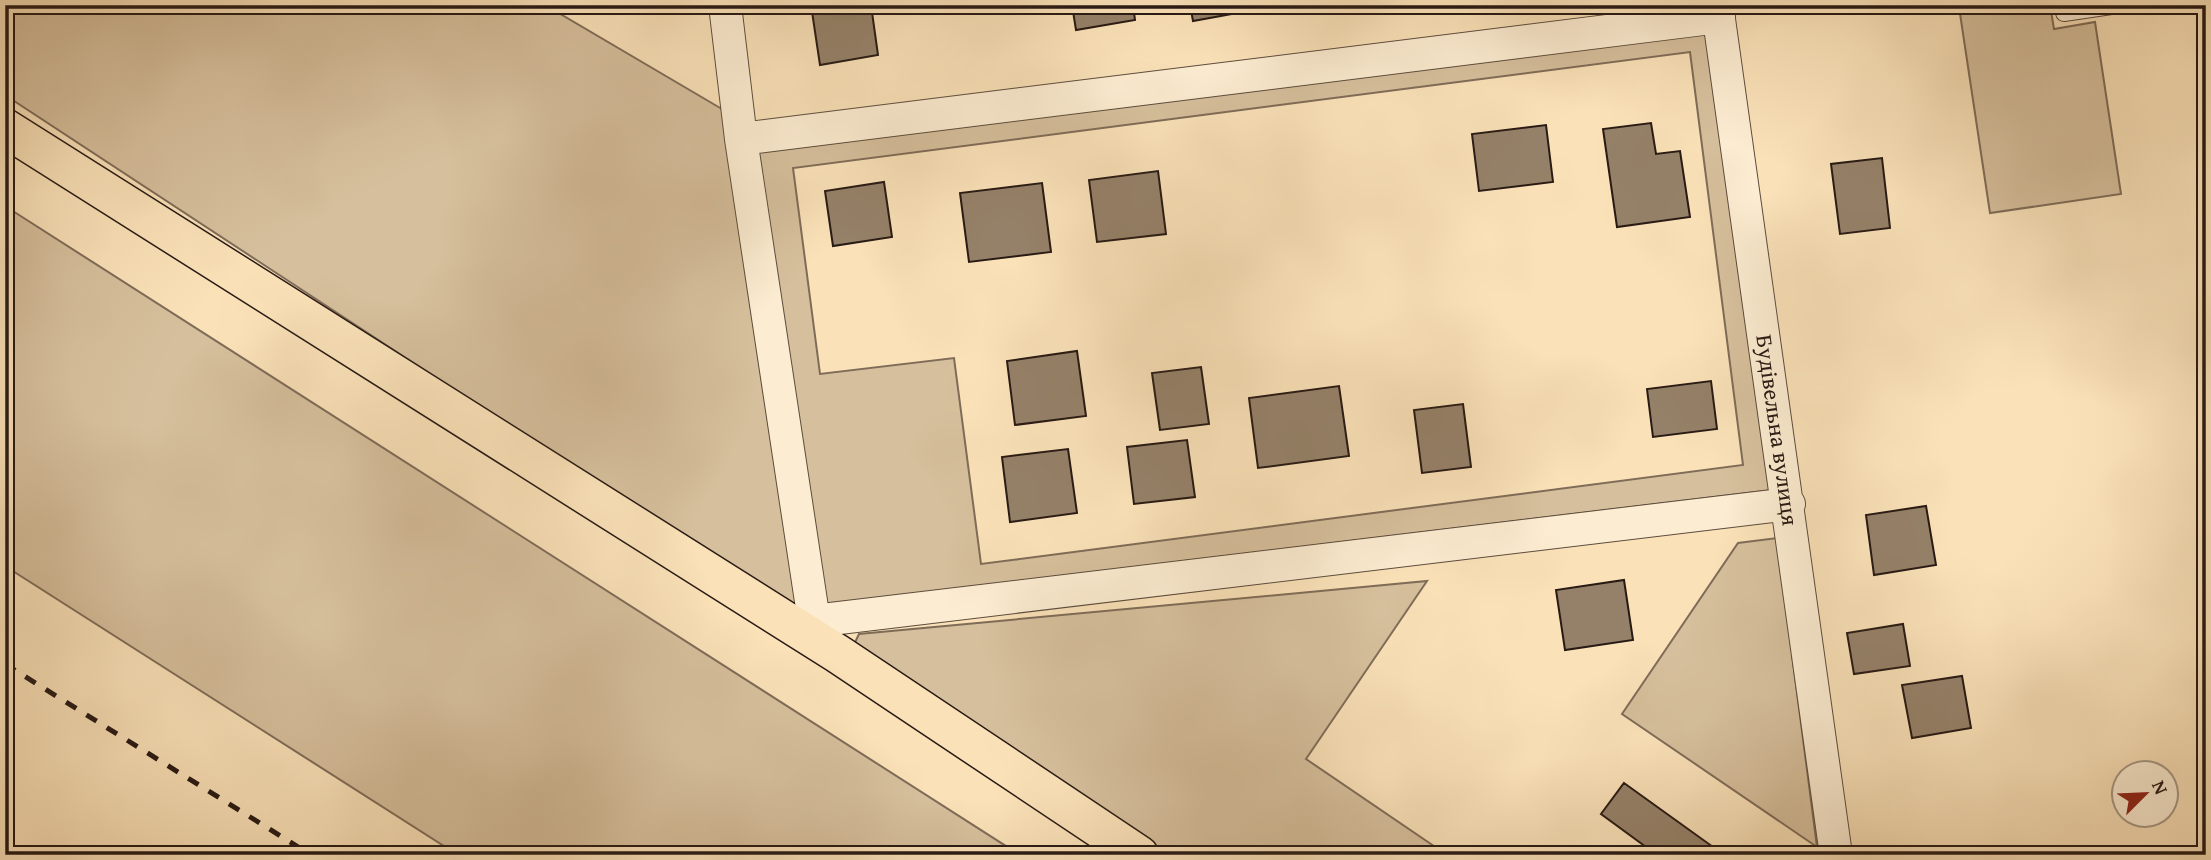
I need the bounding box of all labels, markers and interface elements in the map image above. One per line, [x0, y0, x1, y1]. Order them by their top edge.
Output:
street label: Будівельна вулиця [1748, 332, 1808, 528]
north arrow [2110, 758, 2180, 828]
text: N [2145, 776, 2176, 799]

